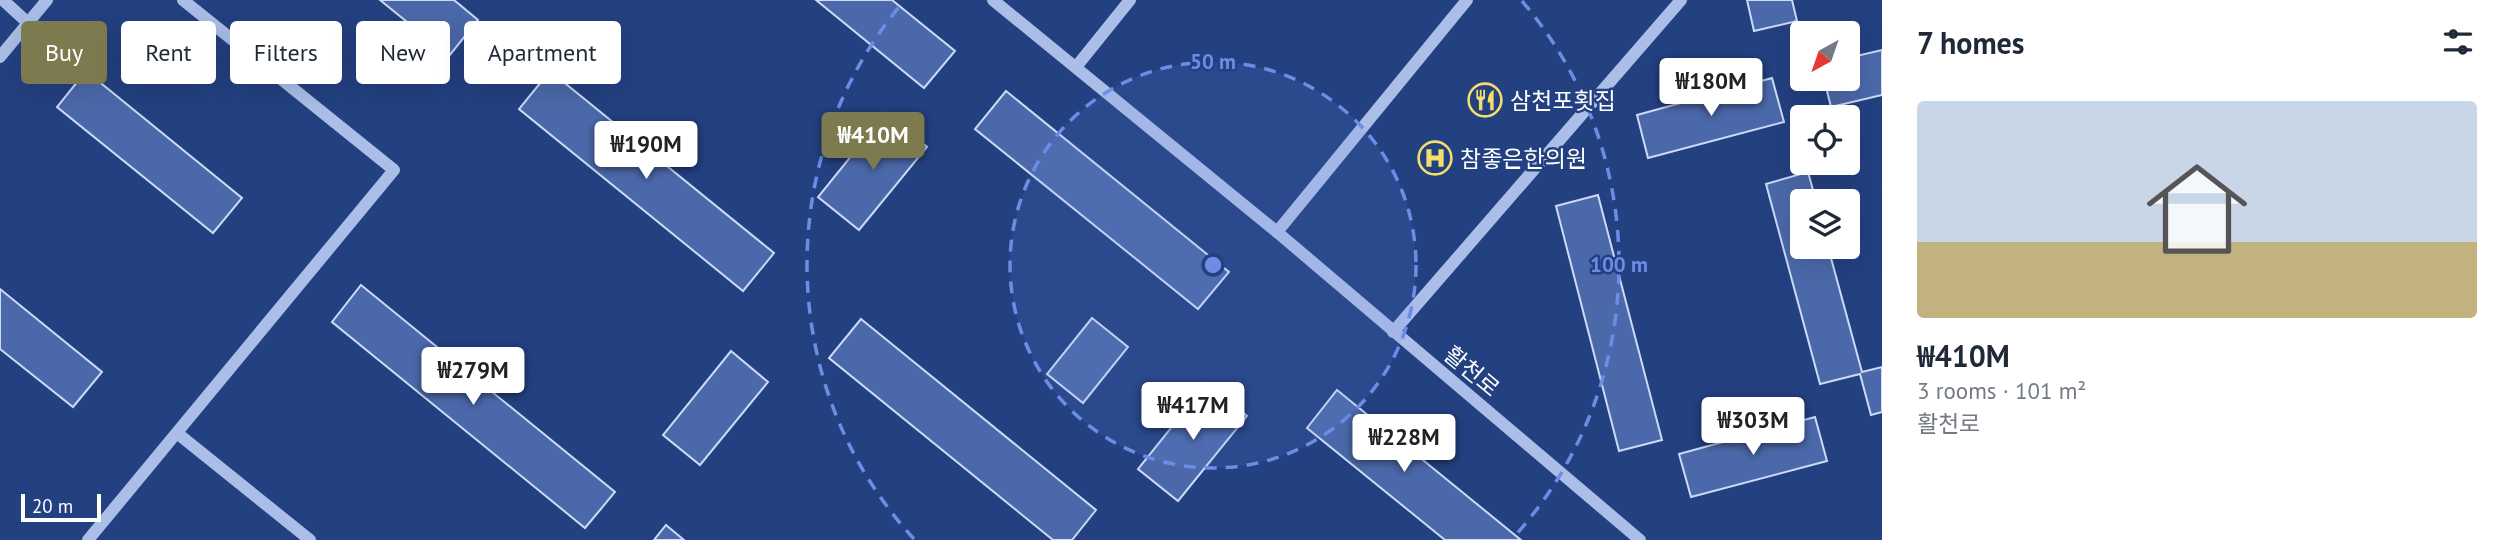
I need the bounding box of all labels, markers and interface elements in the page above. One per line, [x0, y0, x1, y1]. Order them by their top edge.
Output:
chip: Buy [21, 21, 107, 84]
chip: Rent [121, 21, 216, 84]
chip: Filters [230, 21, 342, 84]
chip: New [356, 21, 450, 84]
chip: Apartment [464, 21, 621, 84]
north arrow [1790, 21, 1860, 91]
map controls [1790, 21, 1860, 259]
text: 7 homes [1917, 23, 2025, 62]
icon: filters [2439, 23, 2477, 61]
text: 50 m [1190, 48, 1236, 75]
pin: ₩180M [1662, 58, 1760, 118]
text: ₩180M [1675, 66, 1747, 95]
restaurant icon: 삼천포횟집 [1466, 81, 1504, 119]
place label: 삼천포횟집 [1510, 86, 1616, 115]
button: locate [1790, 105, 1860, 175]
pin: ₩410M [824, 113, 922, 172]
text: ₩410M [837, 120, 909, 149]
pin: ₩190M [597, 122, 695, 181]
text: ₩190M [610, 129, 682, 158]
hospital icon: 참좋은한의원 [1416, 139, 1454, 177]
place label: 참좋은한의원 [1460, 144, 1587, 173]
icon: home [2134, 146, 2260, 272]
button: layers [1790, 189, 1860, 259]
text: 100 m [1590, 251, 1648, 278]
centre of rings [1201, 253, 1225, 277]
text: ₩410M [1917, 336, 2010, 375]
street label: 활천로 [1438, 339, 1506, 403]
pin: ₩279M [424, 348, 522, 407]
text: ₩279M [437, 355, 509, 384]
text: 3 rooms · 101 m² [1917, 376, 2086, 405]
pin: ₩417M [1144, 382, 1242, 442]
text: ₩417M [1157, 390, 1229, 419]
pin: ₩303M [1704, 398, 1802, 457]
text: ₩303M [1717, 405, 1789, 434]
text: 활천로 [1917, 409, 1980, 438]
pin: ₩228M [1355, 414, 1453, 474]
text: ₩228M [1368, 422, 1440, 451]
scale bar [21, 491, 102, 523]
text: 20 m [32, 494, 73, 518]

